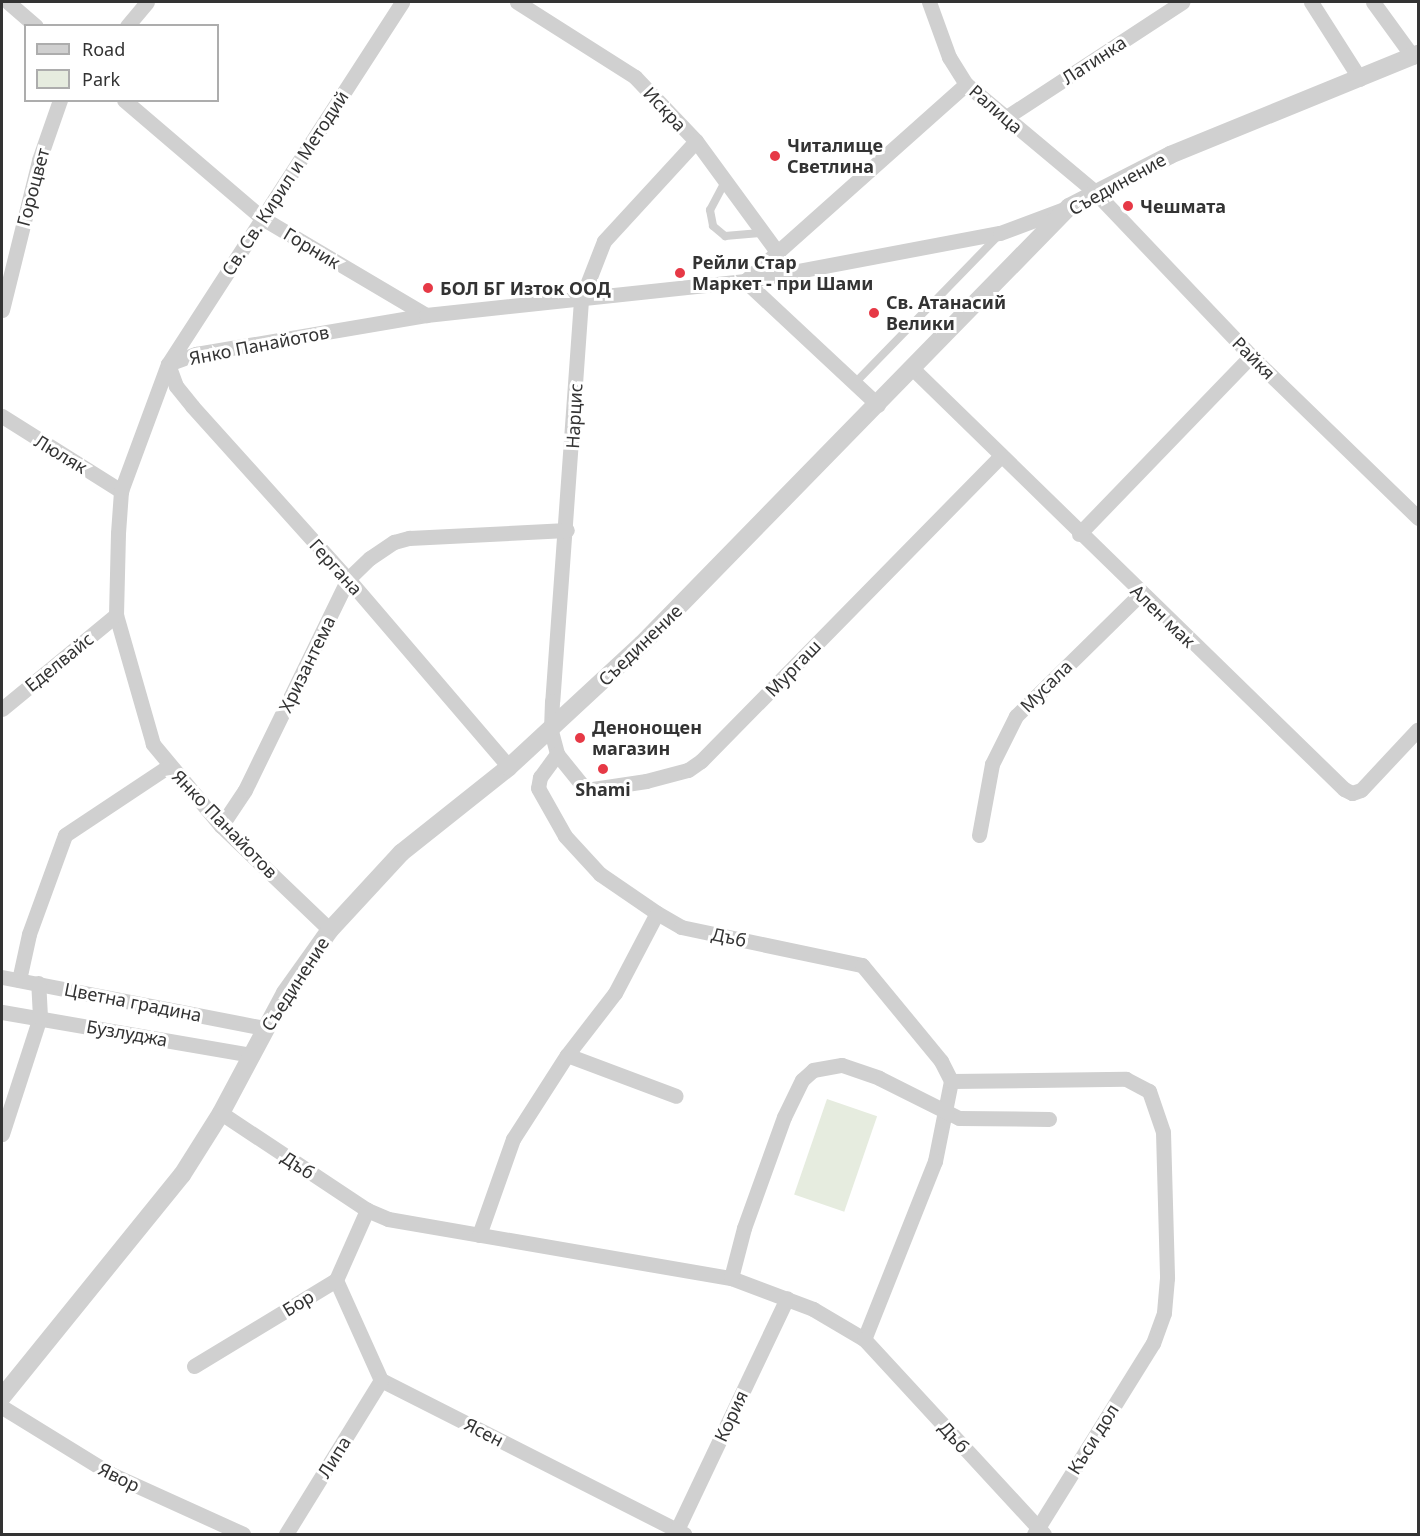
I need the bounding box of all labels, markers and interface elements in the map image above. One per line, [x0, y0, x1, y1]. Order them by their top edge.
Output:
legend [24, 24, 219, 102]
street label: Латинка [1058, 31, 1130, 89]
text: Road [82, 37, 125, 61]
text: Park [82, 67, 120, 91]
street label: Ралица [965, 80, 1027, 138]
street label: Искра [639, 82, 691, 136]
street label: Св. Св. Кирил и Методий [217, 87, 353, 279]
place label: Читалище Светлина [787, 135, 883, 178]
street label: Гороцвет [12, 146, 54, 228]
street label: Съединение [1065, 148, 1169, 220]
marker: Читалище Светлина [768, 149, 782, 163]
place label: Чешмата [1140, 195, 1226, 217]
marker: Чешмата [1121, 199, 1135, 213]
street label: Горник [280, 223, 344, 273]
place label: Рейли Стар Маркет - при Шами [692, 252, 873, 294]
marker: Рейли Стар Маркет - при Шами [673, 266, 687, 280]
place label: БОЛ БГ Изток ООД [440, 277, 611, 299]
marker: БОЛ БГ Изток ООД [421, 281, 435, 295]
place label: Св. Атанасий Велики [886, 292, 1006, 334]
marker: Св. Атанасий Велики [867, 306, 881, 320]
street label: Янко Панайотов [187, 321, 331, 369]
street label: Райкя [1228, 332, 1280, 384]
street label: Нарцис [562, 383, 586, 449]
street label: Люляк [31, 430, 91, 478]
street label: Гергана [305, 534, 367, 600]
street label: Ален мак [1126, 580, 1200, 652]
street label: Съединение [594, 600, 686, 690]
street label: Хризантема [274, 612, 340, 716]
street label: Еделвайс [20, 628, 98, 696]
street label: Мургаш [761, 635, 825, 701]
street label: Мусала [1016, 656, 1076, 716]
place label: Денонощен магазин [592, 717, 702, 760]
marker: Денонощен магазин [573, 731, 587, 745]
marker: Shami [596, 762, 610, 776]
street label: Янко Панайотов [168, 765, 282, 883]
place label: Shami [575, 778, 631, 800]
street label: Дъб [710, 923, 748, 951]
street label: Съединение [257, 933, 333, 1035]
street label: Цветна градина [63, 978, 203, 1026]
street label: Бузлуджа [85, 1015, 169, 1051]
street label: Дъб [277, 1146, 319, 1184]
street label: Бор [278, 1285, 318, 1321]
street label: Кория [710, 1387, 752, 1445]
street label: Къси дол [1063, 1400, 1123, 1478]
street label: Ясен [461, 1413, 507, 1451]
street label: Дъб [934, 1417, 974, 1457]
street label: Липа [313, 1432, 355, 1482]
street label: Явор [95, 1458, 143, 1496]

